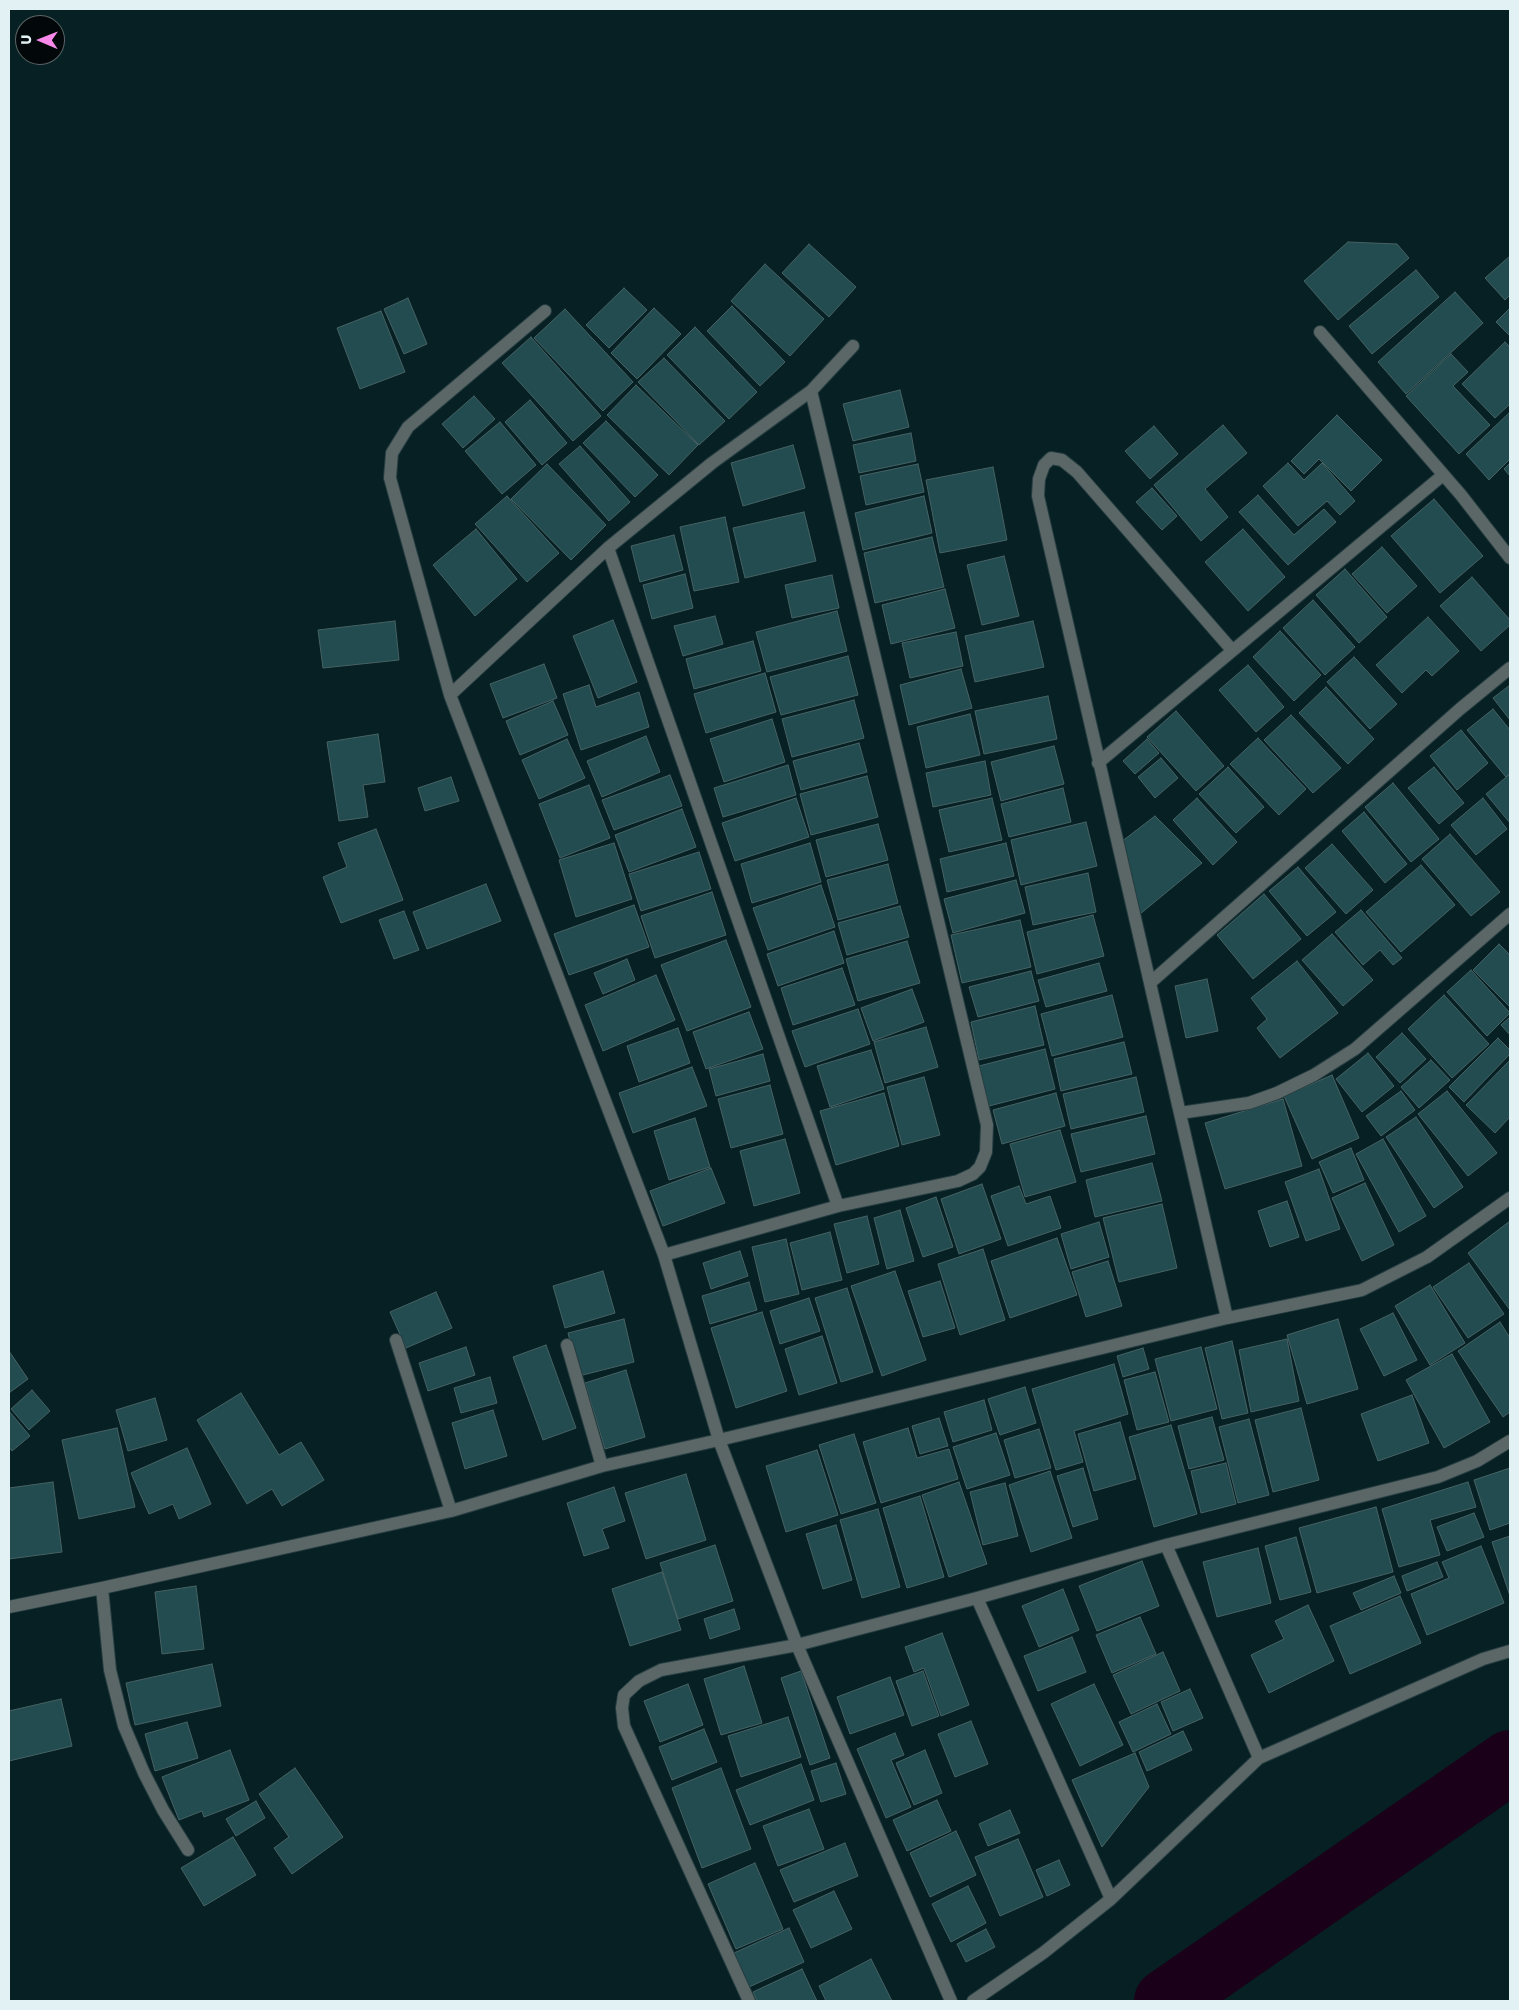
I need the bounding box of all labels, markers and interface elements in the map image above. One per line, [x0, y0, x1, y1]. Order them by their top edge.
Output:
north arrow [15, 15, 65, 65]
text: U [16, 35, 36, 45]

